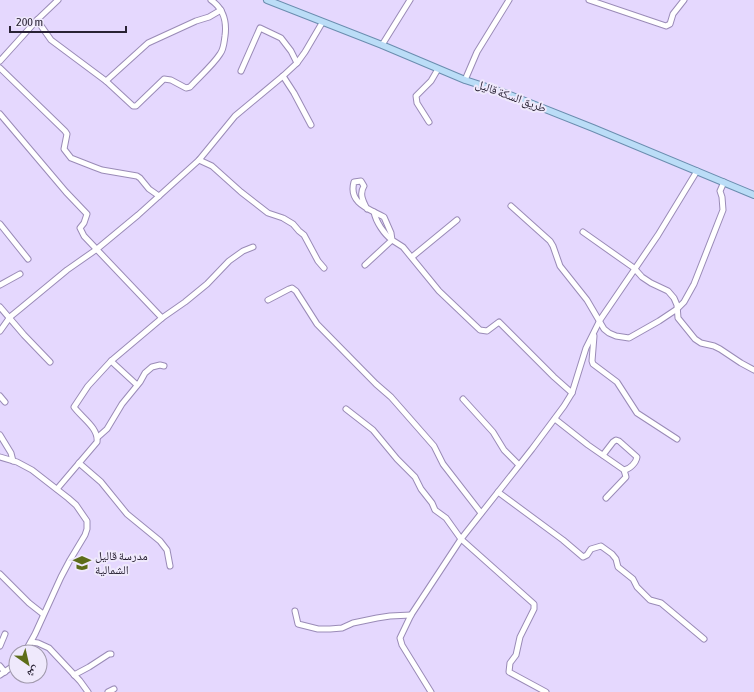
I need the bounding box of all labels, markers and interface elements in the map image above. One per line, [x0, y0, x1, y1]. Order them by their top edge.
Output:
scale bar [10, 8, 126, 34]
text: 200 m [16, 15, 43, 29]
street label: طريق السكة قاليل [474, 77, 548, 115]
place label: مدرسة قاليل الشمالية [95, 549, 148, 577]
school or university icon: مدرسة قاليل الشمالية [72, 553, 92, 573]
north arrow [8, 644, 48, 684]
text: ش [24, 662, 42, 681]

